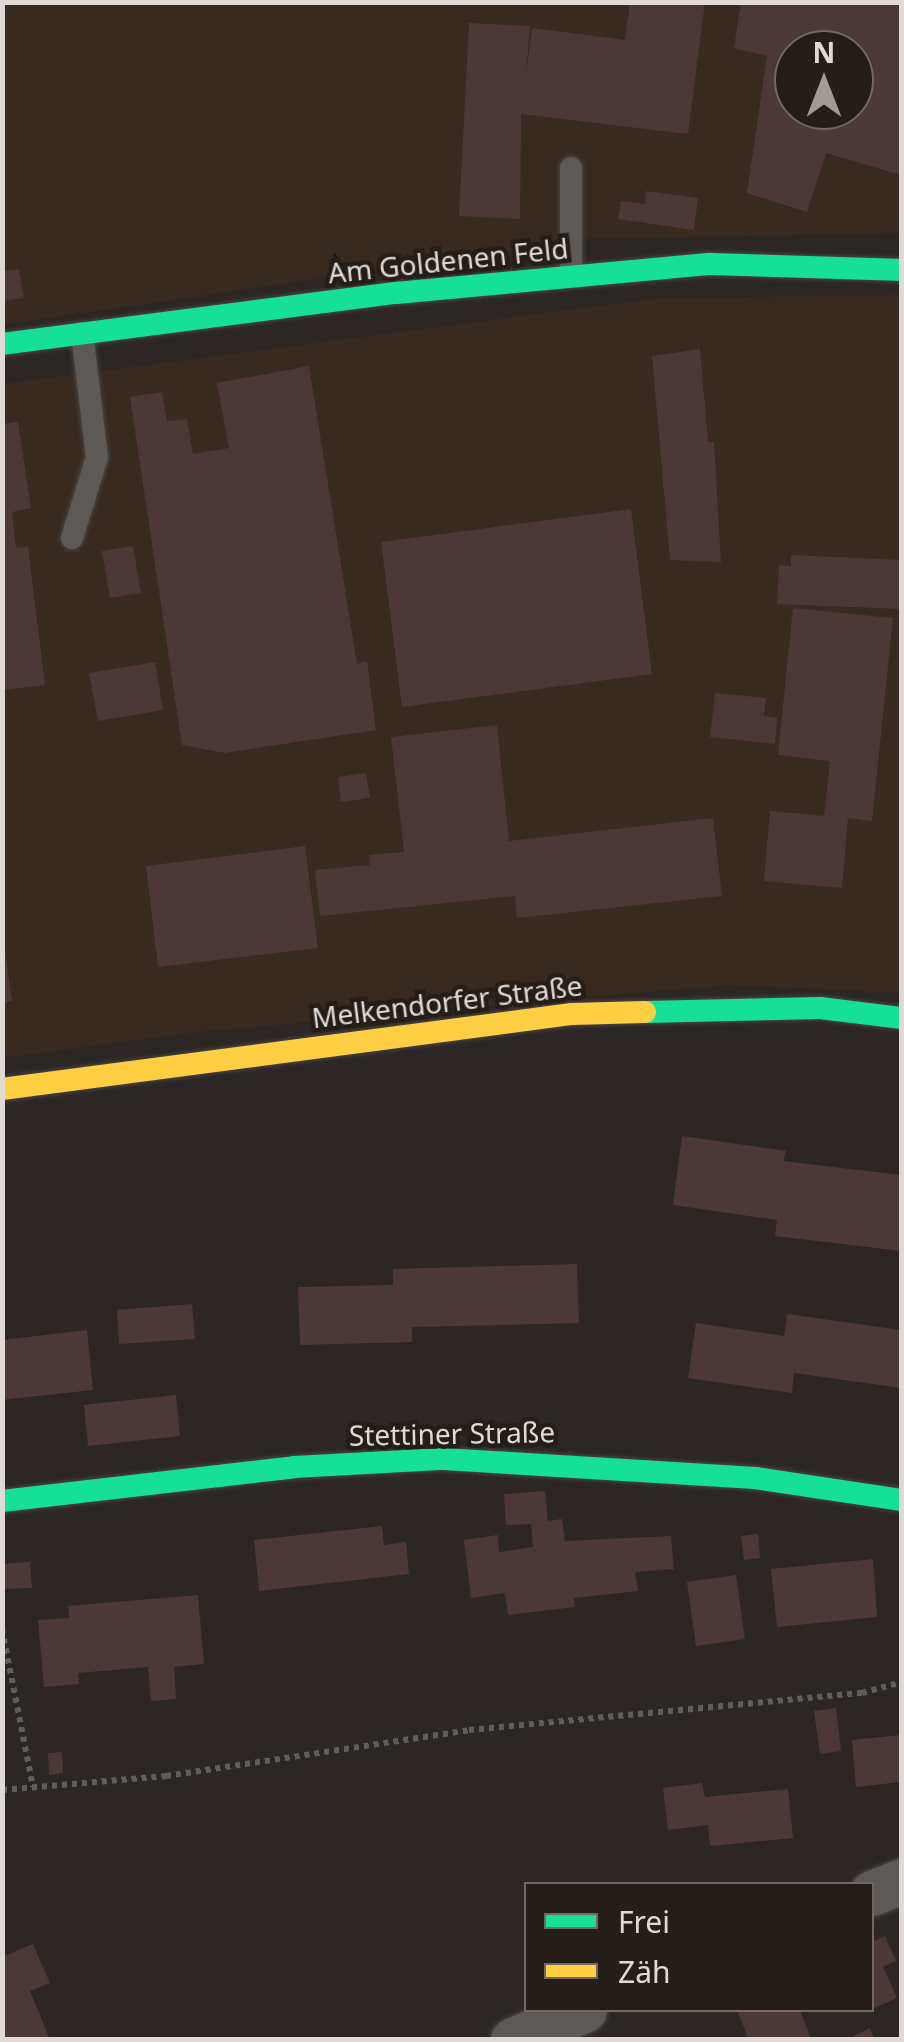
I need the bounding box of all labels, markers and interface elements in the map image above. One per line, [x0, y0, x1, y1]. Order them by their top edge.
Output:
north arrow [774, 30, 874, 130]
text: N [813, 33, 835, 71]
street label: Am Goldenen Feld [326, 231, 570, 289]
street label: Melkendorfer Straße [310, 968, 584, 1034]
street label: Stettiner Straße [349, 1414, 555, 1452]
legend [524, 1882, 874, 2012]
text: Frei [618, 1901, 670, 1942]
text: Zäh [618, 1951, 671, 1992]

